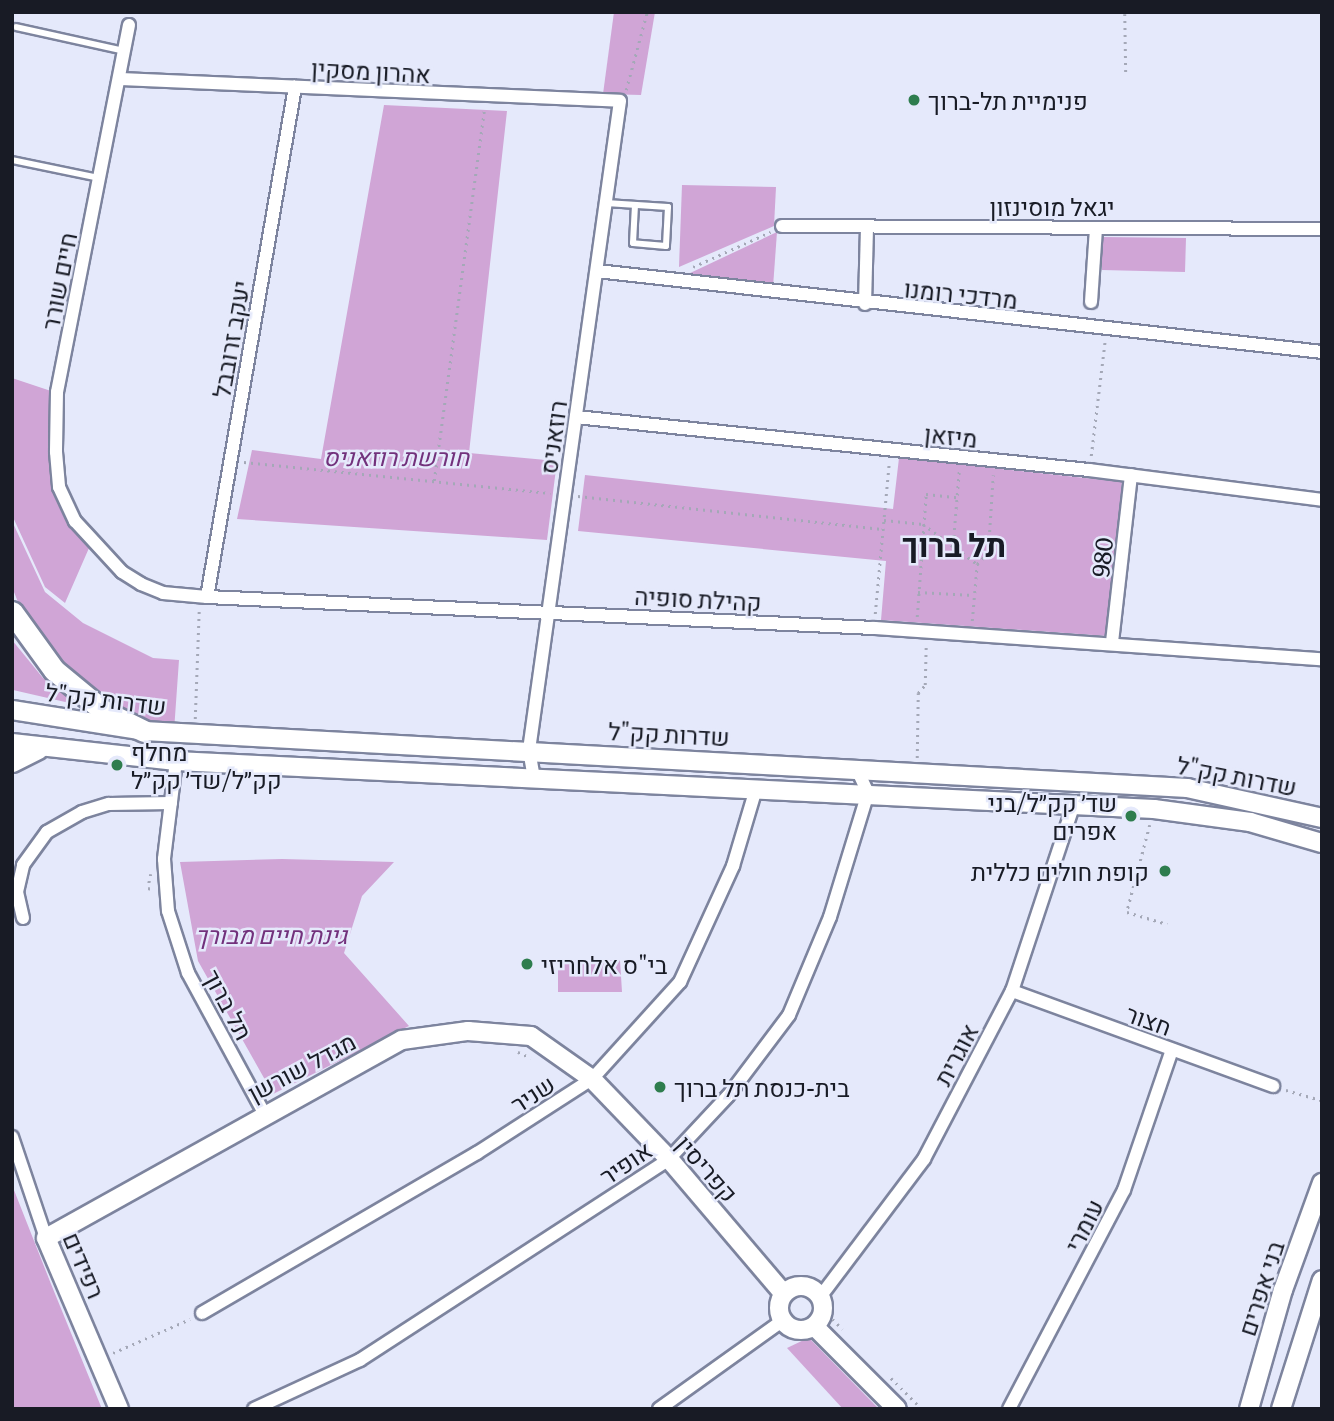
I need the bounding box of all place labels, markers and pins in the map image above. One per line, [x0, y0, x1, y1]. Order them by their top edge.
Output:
place label: פנימיית תל-ברוך [928, 86, 1088, 114]
marker: פנימיית תל-ברוך [906, 92, 922, 108]
place label: מחלף קק״ל/שד׳ קק״ל [131, 737, 282, 793]
marker: מחלף קק״ל/שד׳ קק״ל [109, 757, 125, 773]
place label: שד׳ קק״ל/בני אפרים [988, 788, 1117, 844]
marker: שד׳ קק״ל/בני אפרים [1123, 808, 1139, 824]
place label: קופת חולים כללית [971, 857, 1149, 885]
marker: קופת חולים כללית [1155, 861, 1175, 881]
place label: בי"ס אלחריזי [541, 950, 667, 978]
marker: בי"ס אלחריזי [519, 956, 535, 972]
place label: בית-כנסת תל ברוך [674, 1073, 850, 1101]
marker: בית-כנסת תל ברוך [652, 1079, 668, 1095]

